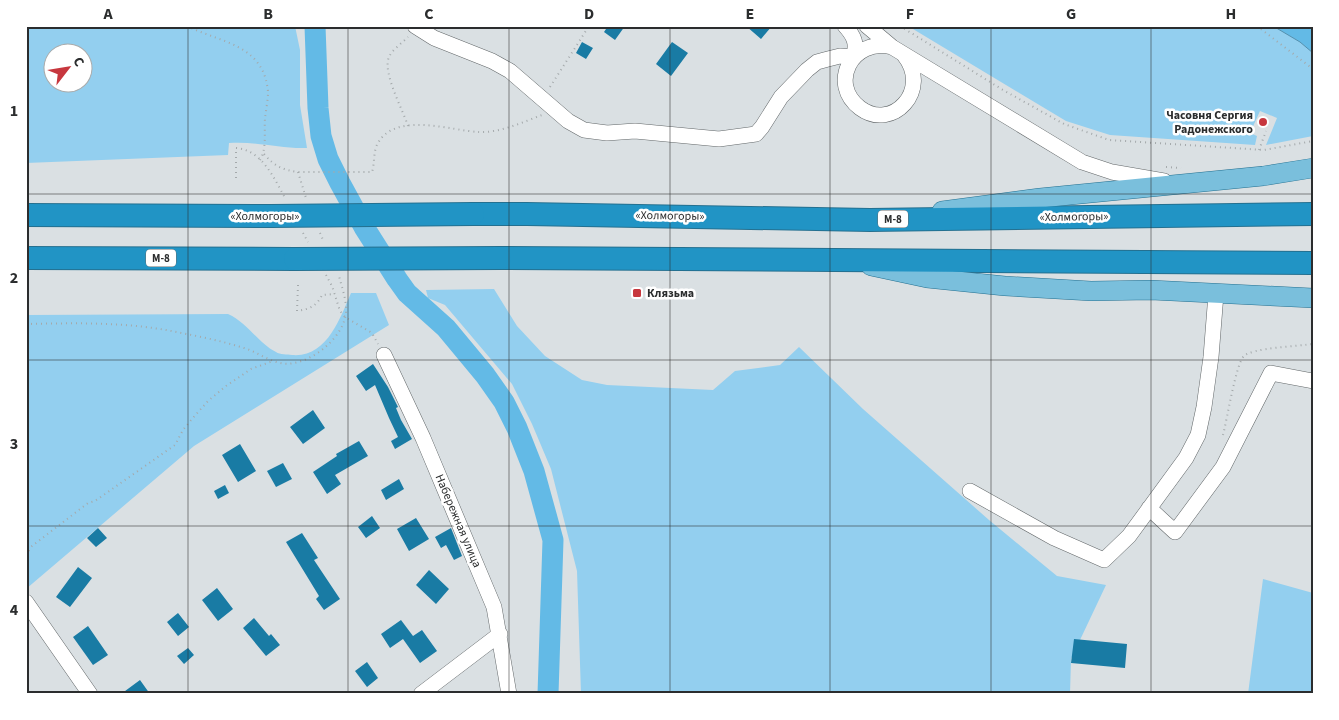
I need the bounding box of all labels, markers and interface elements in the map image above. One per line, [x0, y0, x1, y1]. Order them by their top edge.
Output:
text: A [102, 3, 113, 25]
text: B [263, 3, 273, 25]
text: C [424, 3, 434, 25]
text: D [584, 3, 594, 25]
text: E [746, 3, 754, 25]
text: F [906, 3, 914, 25]
text: G [1066, 3, 1076, 25]
text: H [1226, 3, 1236, 25]
north arrow [42, 42, 92, 92]
text: С [68, 53, 89, 70]
text: 1 [10, 100, 18, 122]
place label: Часовня Сергия Радонежского [1166, 107, 1253, 138]
marker: Часовня Сергия Радонежского [1257, 116, 1269, 128]
street label: «Холмогоры» [635, 207, 705, 225]
street label: «Холмогоры» [231, 208, 299, 225]
street label: «Холмогоры» [1039, 208, 1109, 226]
road number: М-8 [878, 210, 908, 228]
road number: М-8 [146, 250, 176, 266]
text: 2 [10, 267, 18, 289]
place label: Клязьма [647, 285, 694, 302]
marker: Клязьма [631, 287, 643, 299]
text: 3 [10, 433, 18, 455]
street label: Набережная улица [431, 472, 485, 570]
text: 4 [10, 599, 19, 621]

